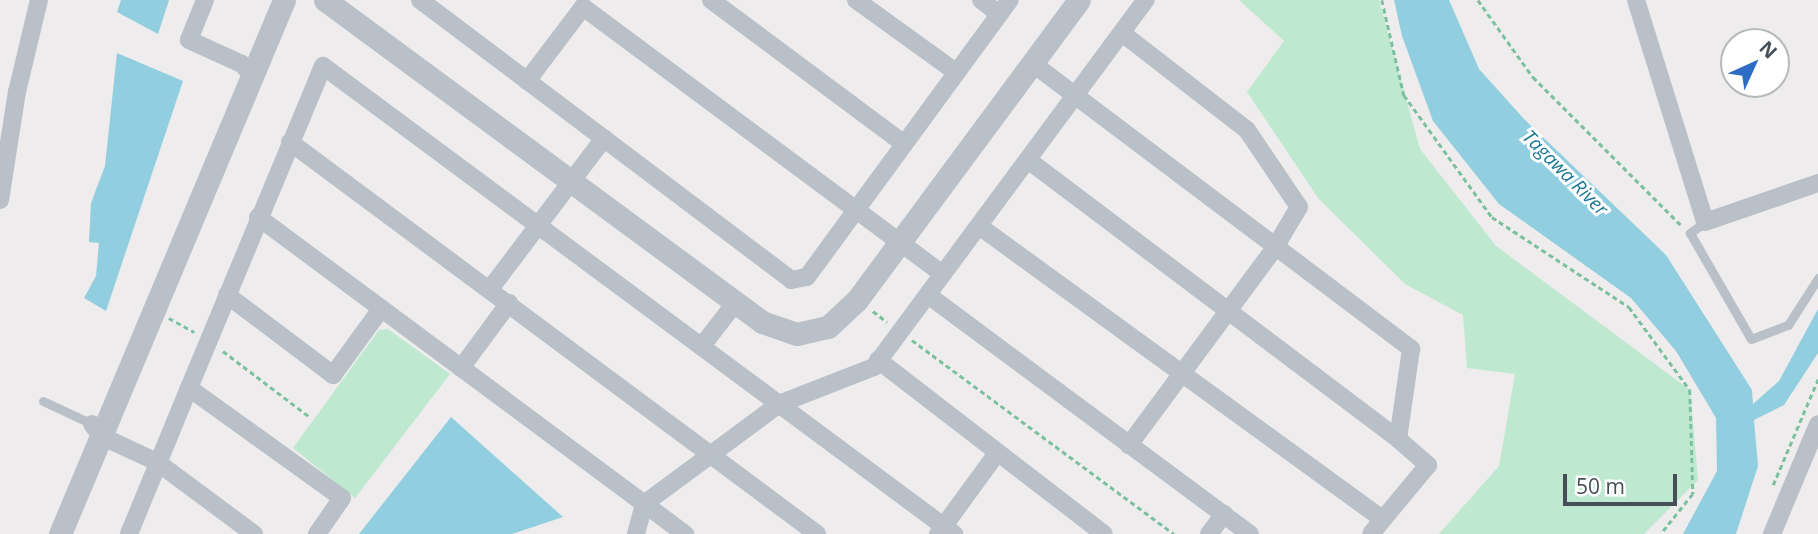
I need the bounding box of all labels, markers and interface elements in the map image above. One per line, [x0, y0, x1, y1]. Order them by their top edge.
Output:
north arrow [1720, 28, 1790, 98]
text: N [1754, 35, 1783, 64]
water label: Tagawa River [1518, 126, 1612, 220]
scale bar [1566, 461, 1680, 505]
text: 50 m [1576, 472, 1625, 500]

